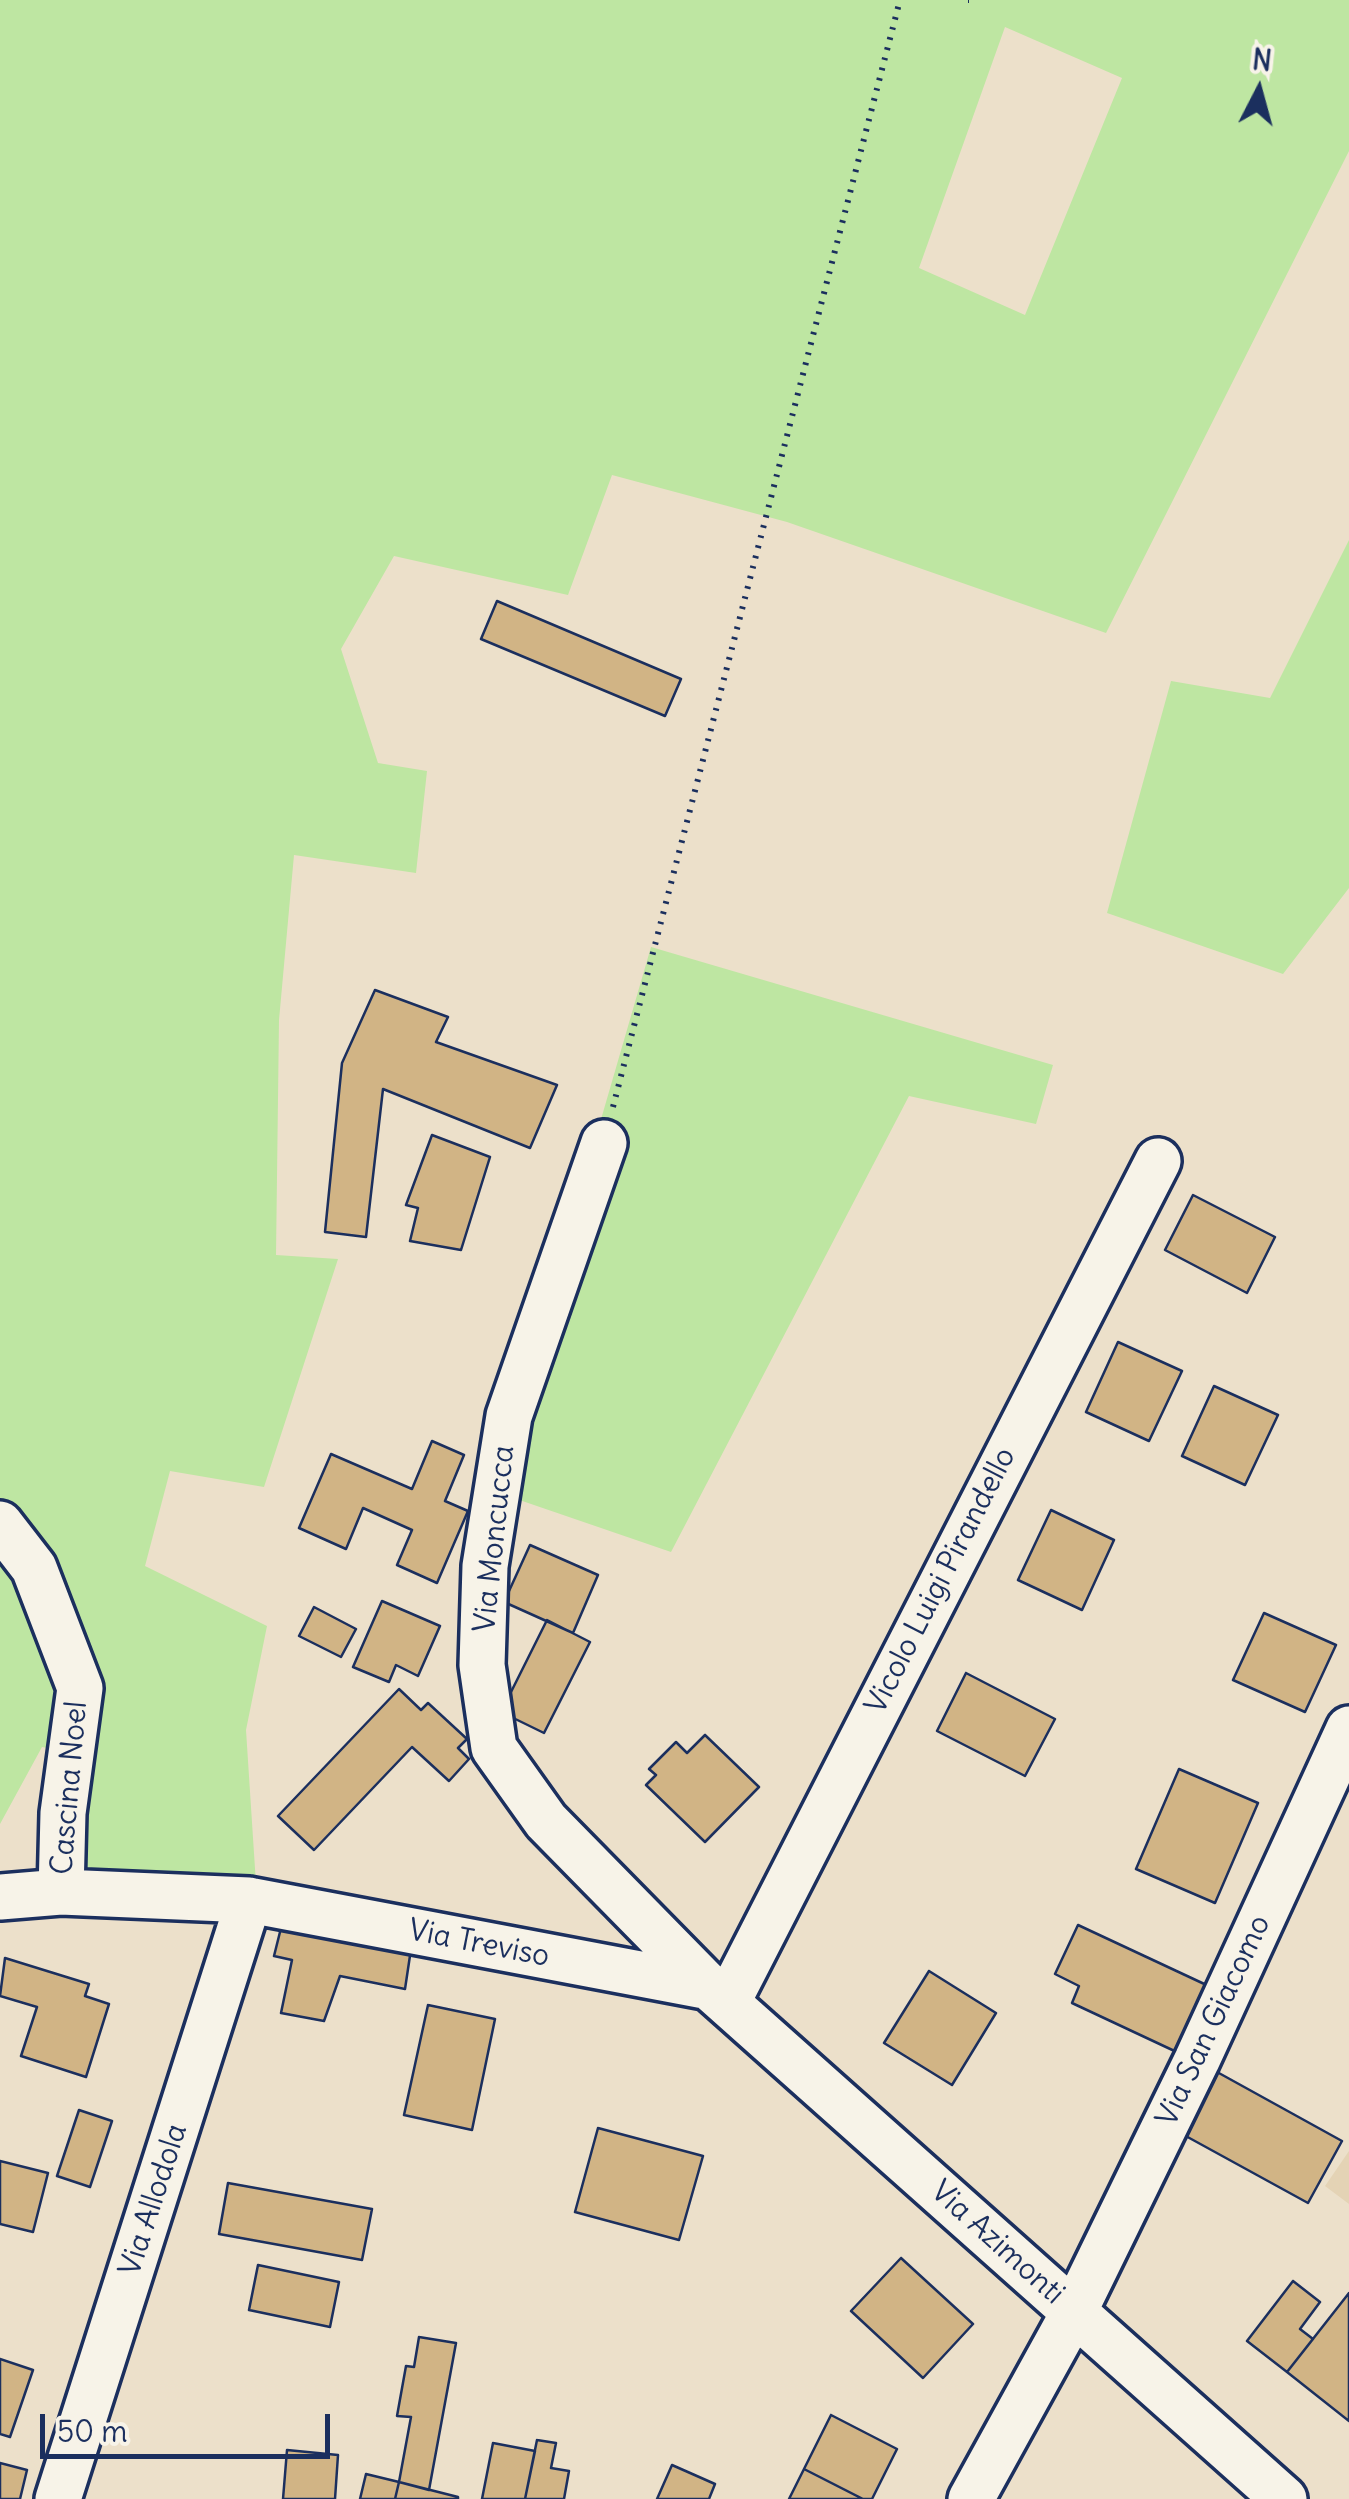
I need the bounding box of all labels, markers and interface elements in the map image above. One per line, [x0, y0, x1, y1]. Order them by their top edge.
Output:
north arrow [1209, 40, 1309, 140]
text: N [1251, 41, 1274, 79]
street label: Vicolo Luigi Pirandello [858, 1442, 1024, 1720]
street label: Via Moncucca [467, 1444, 523, 1634]
street label: Cascina Noel [44, 1700, 96, 1876]
street label: Via San Giacomo [1149, 1910, 1279, 2132]
street label: Via Treviso [406, 1913, 552, 1975]
street label: Via Allodola [113, 2119, 195, 2281]
street label: Via Azimonti [923, 2174, 1071, 2312]
scale bar [45, 2394, 335, 2456]
text: 50 m [57, 2412, 127, 2450]

